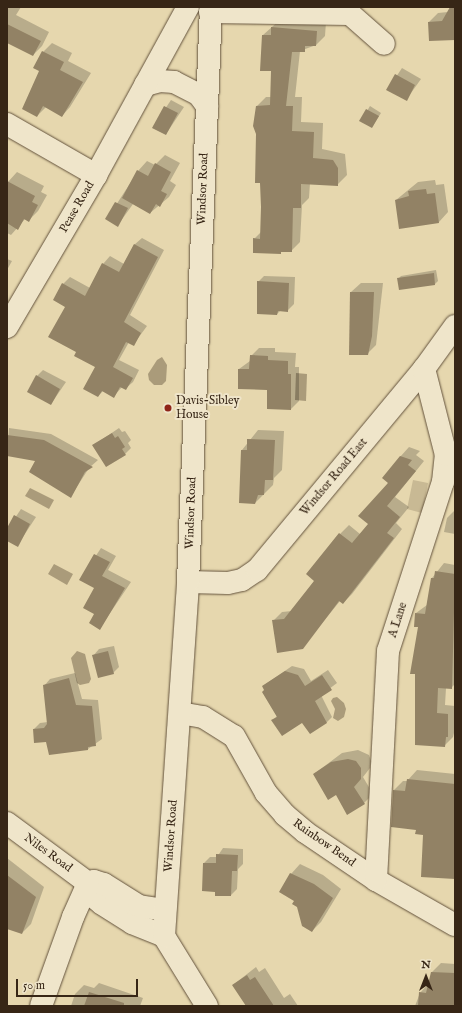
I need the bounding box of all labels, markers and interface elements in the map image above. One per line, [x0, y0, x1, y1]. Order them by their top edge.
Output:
street label: Windsor Road [195, 153, 211, 225]
street label: Pease Road [57, 179, 97, 235]
place label: Davis-Sibley House [176, 394, 239, 422]
marker: Davis-Sibley House [163, 403, 173, 413]
street label: Windsor Road East [297, 435, 371, 519]
street label: Windsor Road [183, 477, 199, 549]
street label: A Lane [386, 600, 410, 640]
street label: Windsor Road [161, 799, 181, 873]
street label: Rainbow Bend [290, 816, 358, 870]
street label: Niles Road [21, 831, 75, 875]
north arrow [406, 957, 446, 997]
text: N [421, 958, 431, 972]
scale bar [18, 971, 140, 997]
text: 50 m [23, 978, 45, 993]

